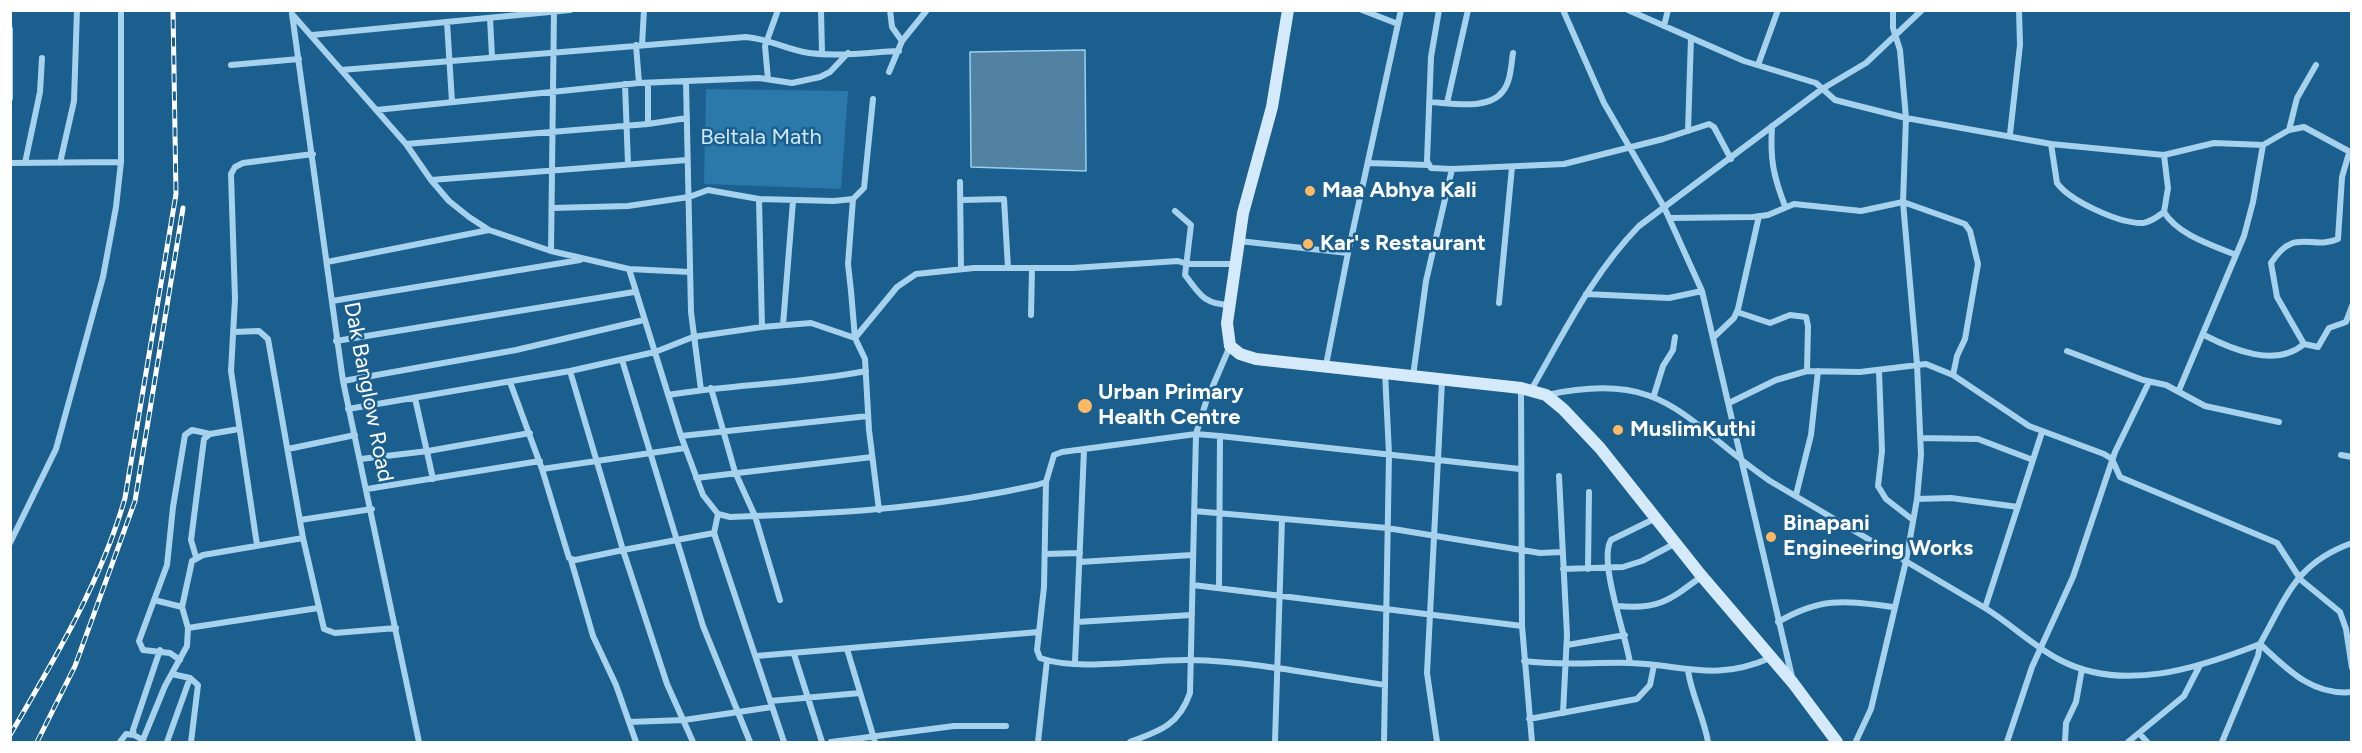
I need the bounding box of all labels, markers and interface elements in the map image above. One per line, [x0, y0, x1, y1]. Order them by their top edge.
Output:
park label: Beltala Math [700, 125, 822, 151]
place label: Maa Abhya Kali [1322, 178, 1477, 204]
marker: Maa Abhya Kali [1303, 184, 1317, 198]
place label: Kar's Restaurant [1320, 231, 1486, 257]
marker: Kar's Restaurant [1301, 237, 1315, 251]
street label: Dak Banglow Road [338, 300, 398, 484]
place label: Urban Primary Health Centre [1098, 380, 1244, 432]
marker: Urban Primary Health Centre [1076, 397, 1094, 415]
place label: MuslimKuthi [1630, 417, 1756, 443]
marker: MuslimKuthi [1611, 423, 1625, 437]
place label: Binapani Engineering Works [1783, 511, 1973, 562]
marker: Binapani Engineering Works [1764, 530, 1778, 544]

